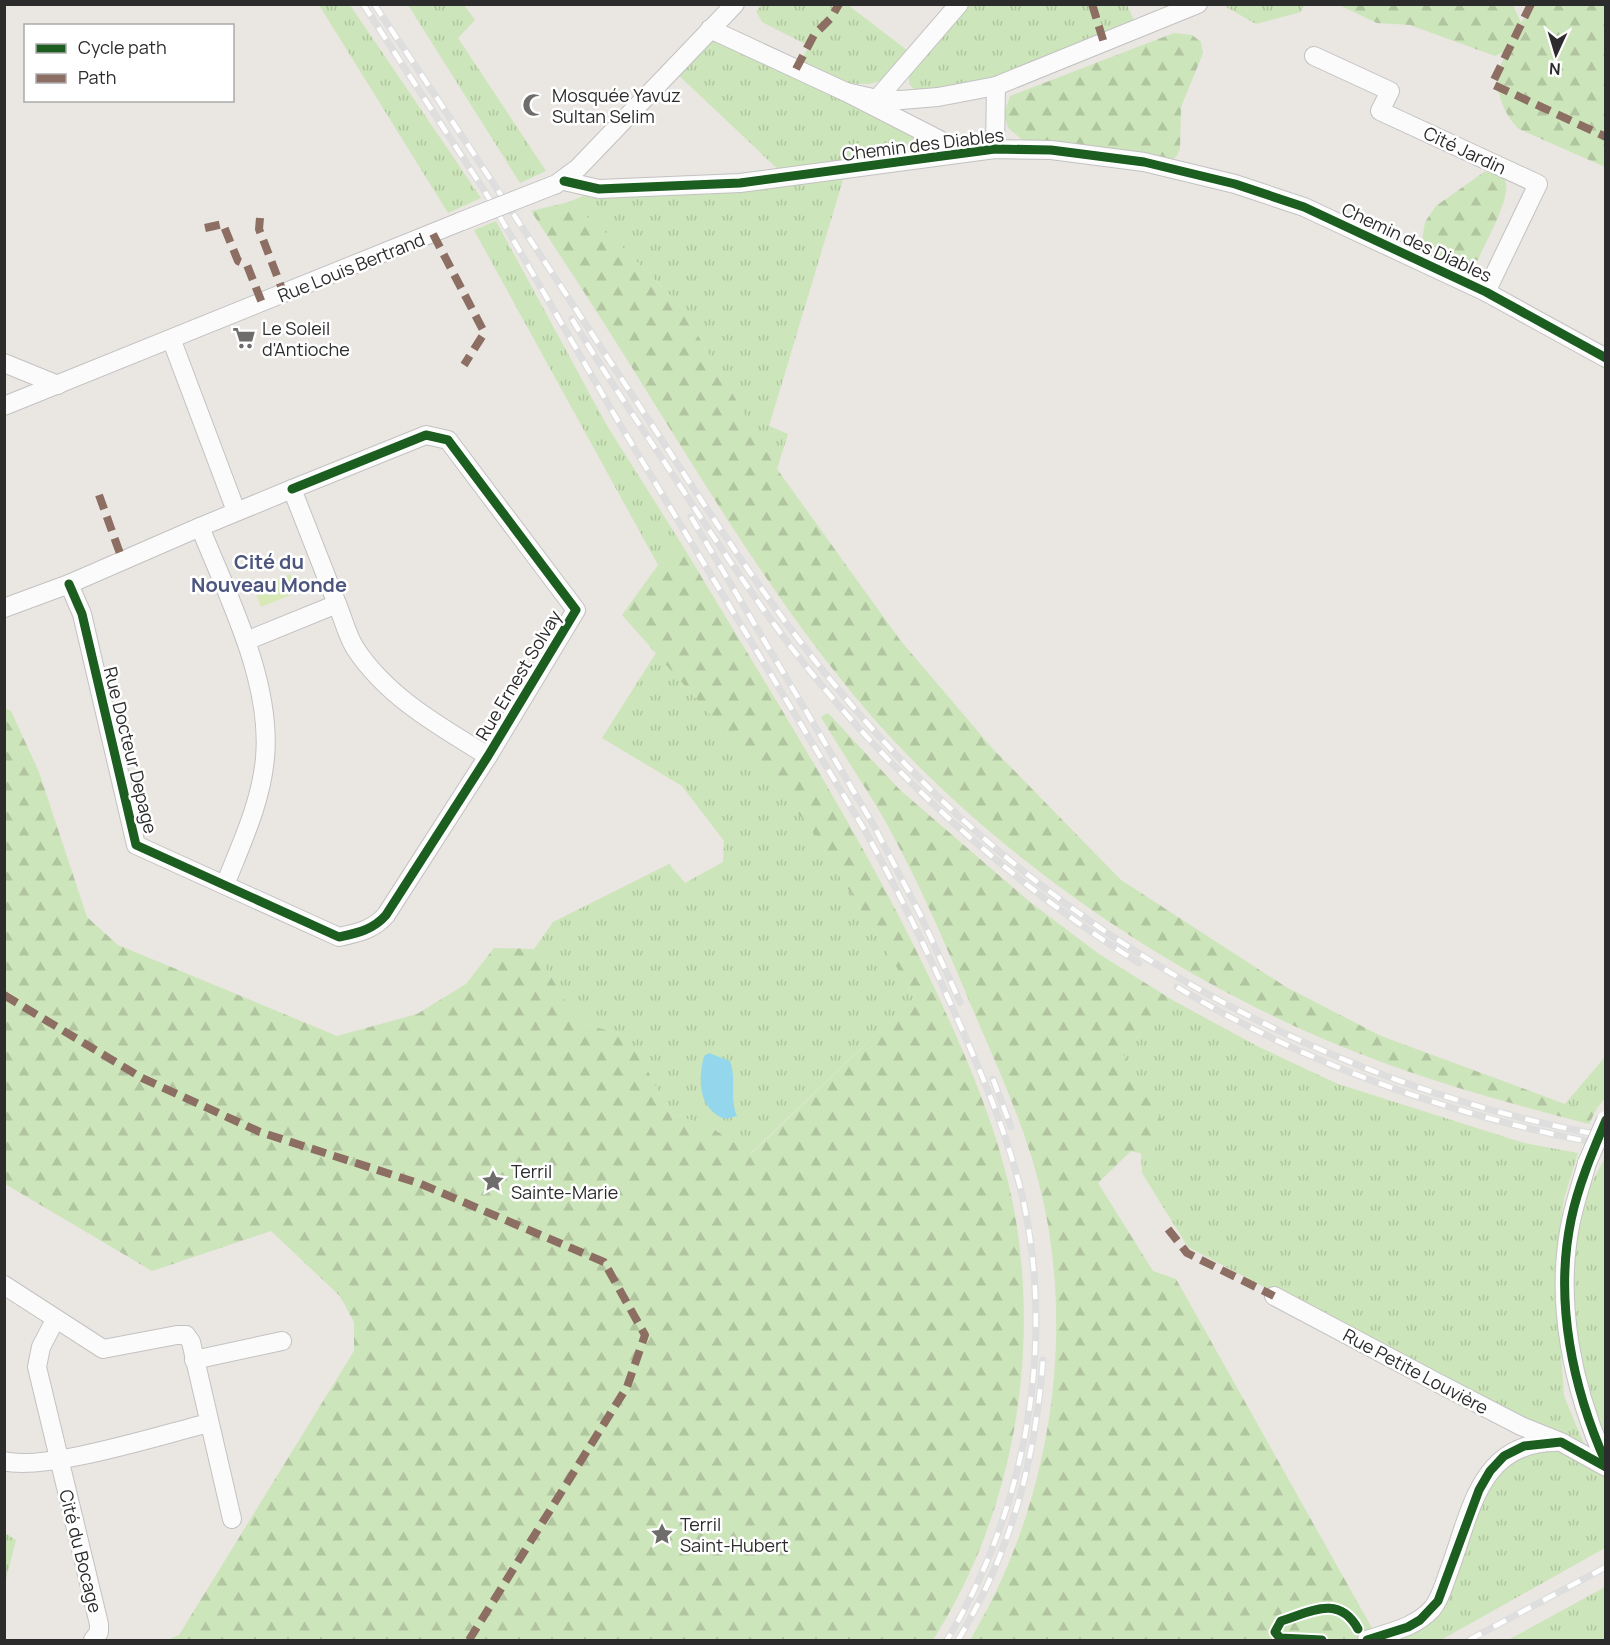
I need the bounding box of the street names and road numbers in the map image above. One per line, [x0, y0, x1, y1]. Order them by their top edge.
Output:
street label: Cité Jardin [1420, 120, 1510, 180]
street label: Chemin des Diables [841, 122, 1005, 166]
street label: Chemin des Diables [1338, 197, 1496, 287]
street label: Rue Louis Bertrand [274, 227, 428, 307]
street label: Rue Ernest Solvay [470, 605, 567, 745]
street label: Rue Docteur Depage [99, 664, 163, 836]
street label: Rue Petite Louvière [1339, 1323, 1493, 1419]
street label: Cité du Bocage [54, 1487, 108, 1615]

